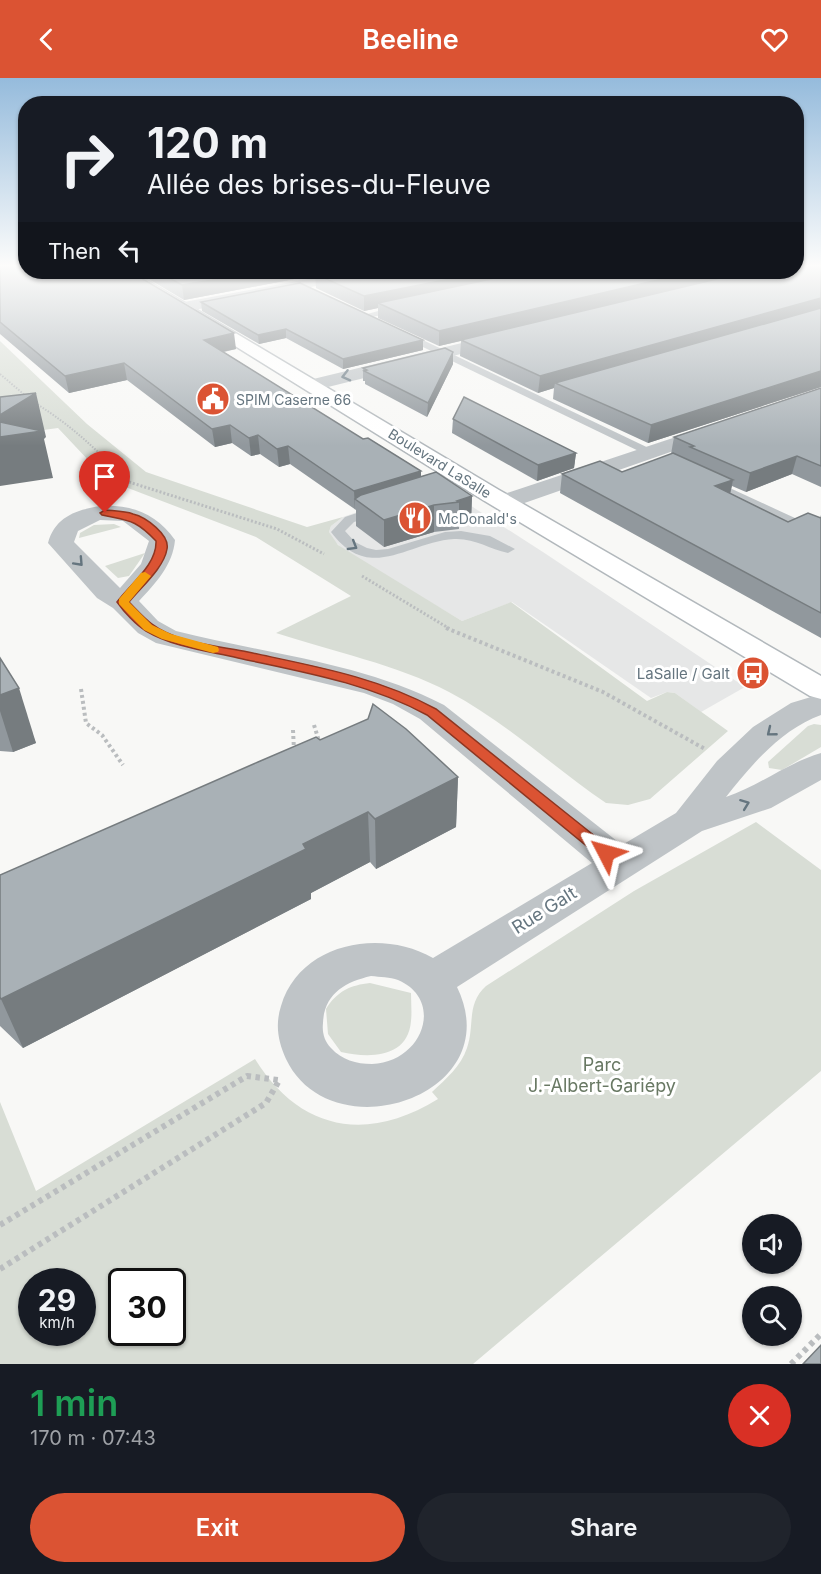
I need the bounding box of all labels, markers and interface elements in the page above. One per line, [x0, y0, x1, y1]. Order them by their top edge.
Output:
icon: back [30, 23, 63, 56]
text: Beeline [362, 23, 459, 56]
icon: heart [758, 23, 791, 56]
text: 120 m [147, 117, 268, 168]
icon: right [48, 120, 126, 198]
text: Allée des brises-du-Fleuve [147, 168, 491, 201]
icon: left [113, 234, 146, 267]
text: Then [48, 238, 101, 264]
one-way arrow [341, 369, 351, 382]
public building icon: SPIM Caserne 66 [195, 381, 231, 417]
place label: SPIM Caserne 66 [236, 391, 351, 408]
street label: Boulevard LaSalle [386, 425, 494, 501]
pin [79, 451, 130, 513]
icon: arrive [88, 460, 121, 493]
restaurant icon: McDonald's [397, 500, 433, 536]
place label: McDonald's [438, 510, 517, 527]
one-way arrow [347, 538, 357, 550]
one-way arrow [72, 555, 83, 566]
bus stop icon: LaSalle / Galt [735, 655, 771, 691]
place label: LaSalle / Galt [637, 664, 730, 683]
one-way arrow [767, 725, 778, 736]
one-way arrow [739, 799, 750, 811]
position arrow [574, 821, 638, 885]
street label: Rue Galt [508, 882, 580, 938]
park label: Parc J.-Albert-Gariépy [528, 1054, 676, 1096]
map controls [742, 1214, 802, 1346]
button: sound [742, 1214, 802, 1274]
speed limit sign: 30 [108, 1268, 186, 1346]
text: 29 [38, 1282, 76, 1318]
button: search [742, 1286, 802, 1346]
text: km/h [39, 1313, 75, 1332]
text: 1 min [30, 1381, 118, 1425]
button: close [728, 1384, 791, 1447]
text: 170 m · 07:43 [30, 1426, 156, 1450]
button: Exit [30, 1493, 405, 1562]
button: Share [417, 1493, 791, 1562]

